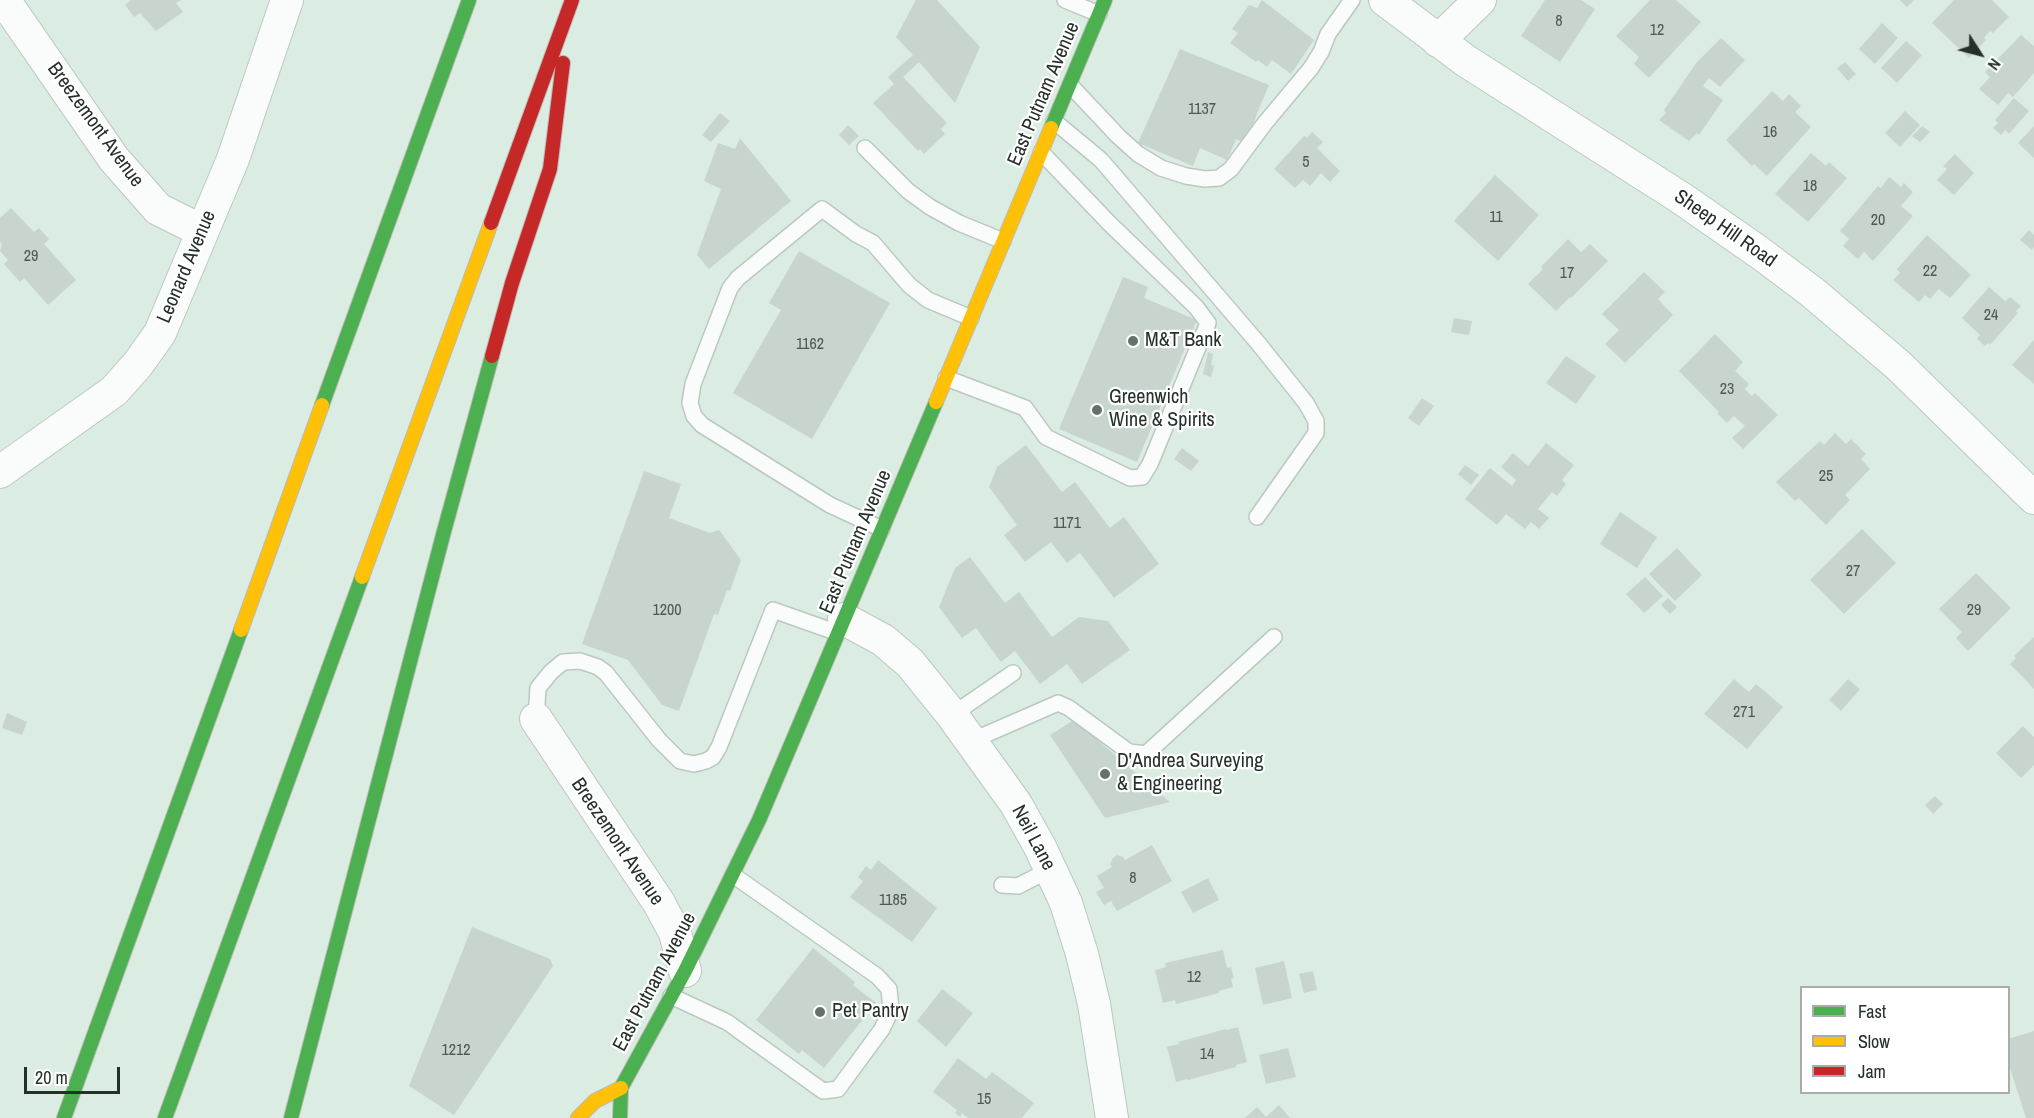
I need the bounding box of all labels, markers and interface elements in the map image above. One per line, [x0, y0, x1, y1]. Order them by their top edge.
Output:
house number: 8 [1555, 12, 1563, 32]
street label: East Putnam Avenue [1003, 19, 1085, 169]
house number: 12 [1650, 21, 1664, 41]
north arrow [1950, 24, 2010, 84]
text: N [1983, 54, 2006, 75]
street label: Breezemont Avenue [42, 58, 148, 192]
house number: 1137 [1188, 100, 1216, 120]
house number: 16 [1763, 123, 1777, 143]
house number: 5 [1302, 153, 1310, 173]
house number: 18 [1803, 177, 1817, 197]
street label: Sheep Hill Road [1669, 185, 1781, 273]
street label: Leonard Avenue [152, 207, 222, 327]
house number: 11 [1489, 208, 1503, 228]
house number: 20 [1871, 211, 1885, 231]
house number: 29 [24, 247, 38, 267]
house number: 22 [1923, 262, 1937, 282]
house number: 17 [1560, 264, 1574, 284]
house number: 24 [1984, 306, 1998, 326]
place label: M&T Bank [1145, 329, 1222, 353]
marker: M&T Bank [1126, 334, 1140, 348]
house number: 1162 [796, 335, 824, 355]
house number: 23 [1720, 380, 1734, 400]
place label: Greenwich Wine & Spirits [1109, 386, 1215, 433]
marker: Greenwich Wine & Spirits [1090, 403, 1104, 417]
street label: East Putnam Avenue [815, 467, 897, 617]
house number: 25 [1819, 467, 1833, 487]
house number: 1171 [1053, 514, 1081, 534]
house number: 27 [1846, 562, 1860, 582]
house number: 1200 [652, 601, 682, 621]
house number: 29 [1967, 601, 1981, 621]
house number: 271 [1733, 703, 1755, 723]
place label: D'Andrea Surveying & Engineering [1117, 750, 1263, 797]
marker: D'Andrea Surveying & Engineering [1098, 767, 1112, 781]
street label: Breezemont Avenue [566, 774, 668, 910]
street label: Neil Lane [1006, 801, 1060, 875]
house number: 8 [1129, 869, 1137, 889]
house number: 1185 [879, 891, 907, 911]
street label: East Putnam Avenue [608, 908, 702, 1056]
house number: 12 [1187, 968, 1201, 988]
legend [1800, 986, 2010, 1094]
text: Fast [1858, 999, 1886, 1024]
place label: Pet Pantry [832, 1000, 909, 1024]
marker: Pet Pantry [813, 1005, 827, 1019]
text: Slow [1858, 1029, 1890, 1054]
house number: 1212 [441, 1041, 471, 1061]
house number: 14 [1200, 1045, 1214, 1065]
scale bar [27, 1055, 123, 1093]
text: Jam [1858, 1059, 1886, 1084]
text: 20 m [35, 1065, 68, 1090]
house number: 15 [977, 1090, 991, 1110]

